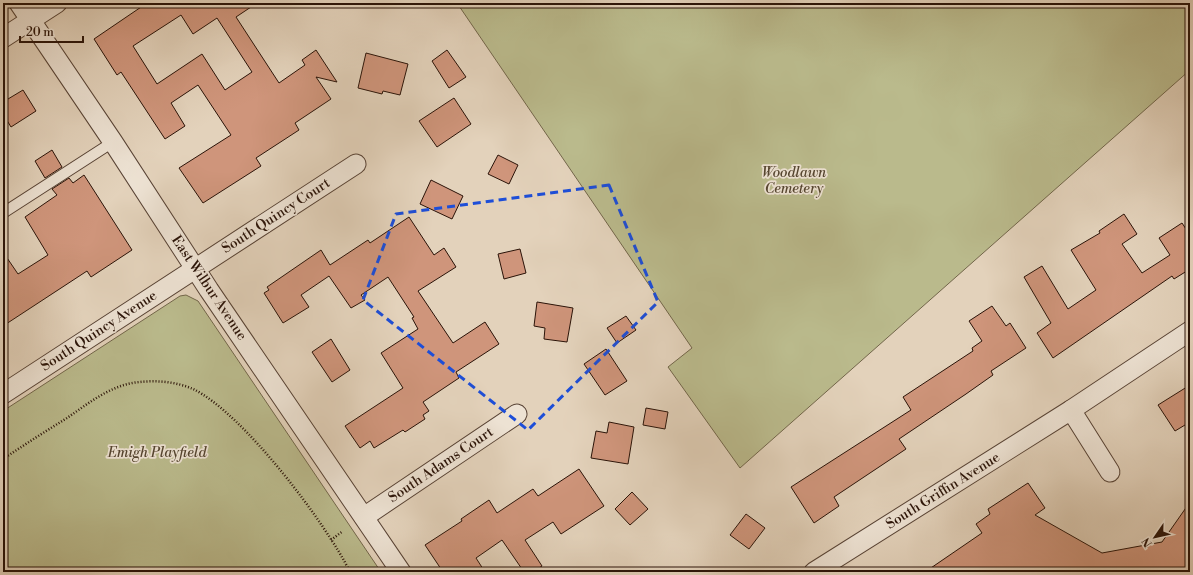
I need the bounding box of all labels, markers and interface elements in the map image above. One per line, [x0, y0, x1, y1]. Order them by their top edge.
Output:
scale bar [20, 18, 83, 44]
text: 20 m [26, 25, 54, 40]
park label: Woodlawn Cemetery [762, 164, 826, 198]
street label: South Quincy Court [218, 174, 334, 258]
street label: East Wilbur Avenue [167, 232, 251, 344]
street label: South Quincy Avenue [37, 287, 161, 375]
street label: South Adams Court [385, 423, 497, 507]
park label: Emigh Playfield [107, 444, 207, 462]
street label: South Griffin Avenue [882, 449, 1004, 533]
north arrow [1135, 517, 1175, 557]
text: N [1139, 534, 1156, 550]

